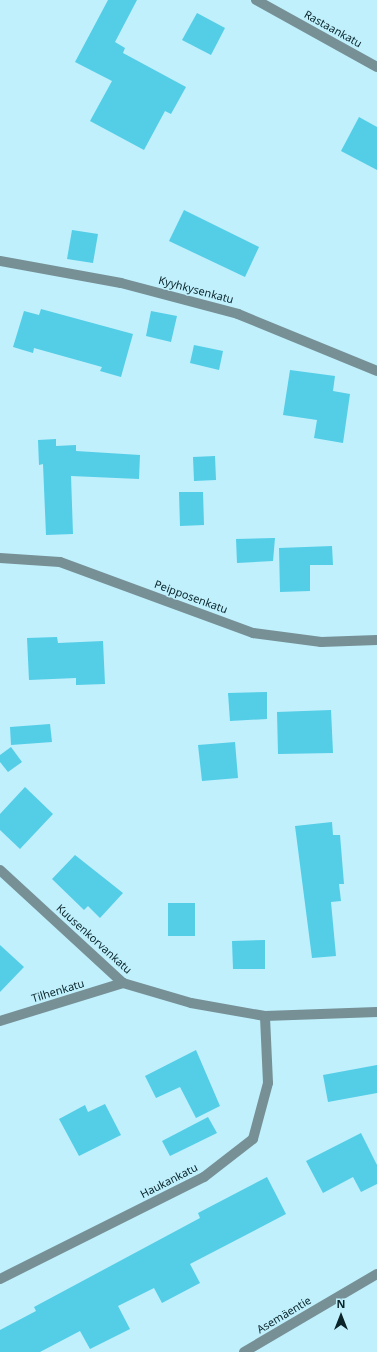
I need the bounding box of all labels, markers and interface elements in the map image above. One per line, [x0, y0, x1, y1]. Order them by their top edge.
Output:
street label: Rastaankatu [302, 8, 364, 50]
street label: Kyyhkysenkatu [157, 274, 235, 306]
street label: Peipposenkatu [153, 578, 229, 616]
street label: Kuusenkorvankatu [53, 902, 135, 976]
street label: Tilhenkatu [30, 977, 86, 1005]
street label: Haukankatu [138, 1161, 200, 1201]
street label: Asemäentie [254, 1294, 314, 1336]
north arrow [321, 1296, 361, 1336]
text: N [337, 1296, 345, 1311]

